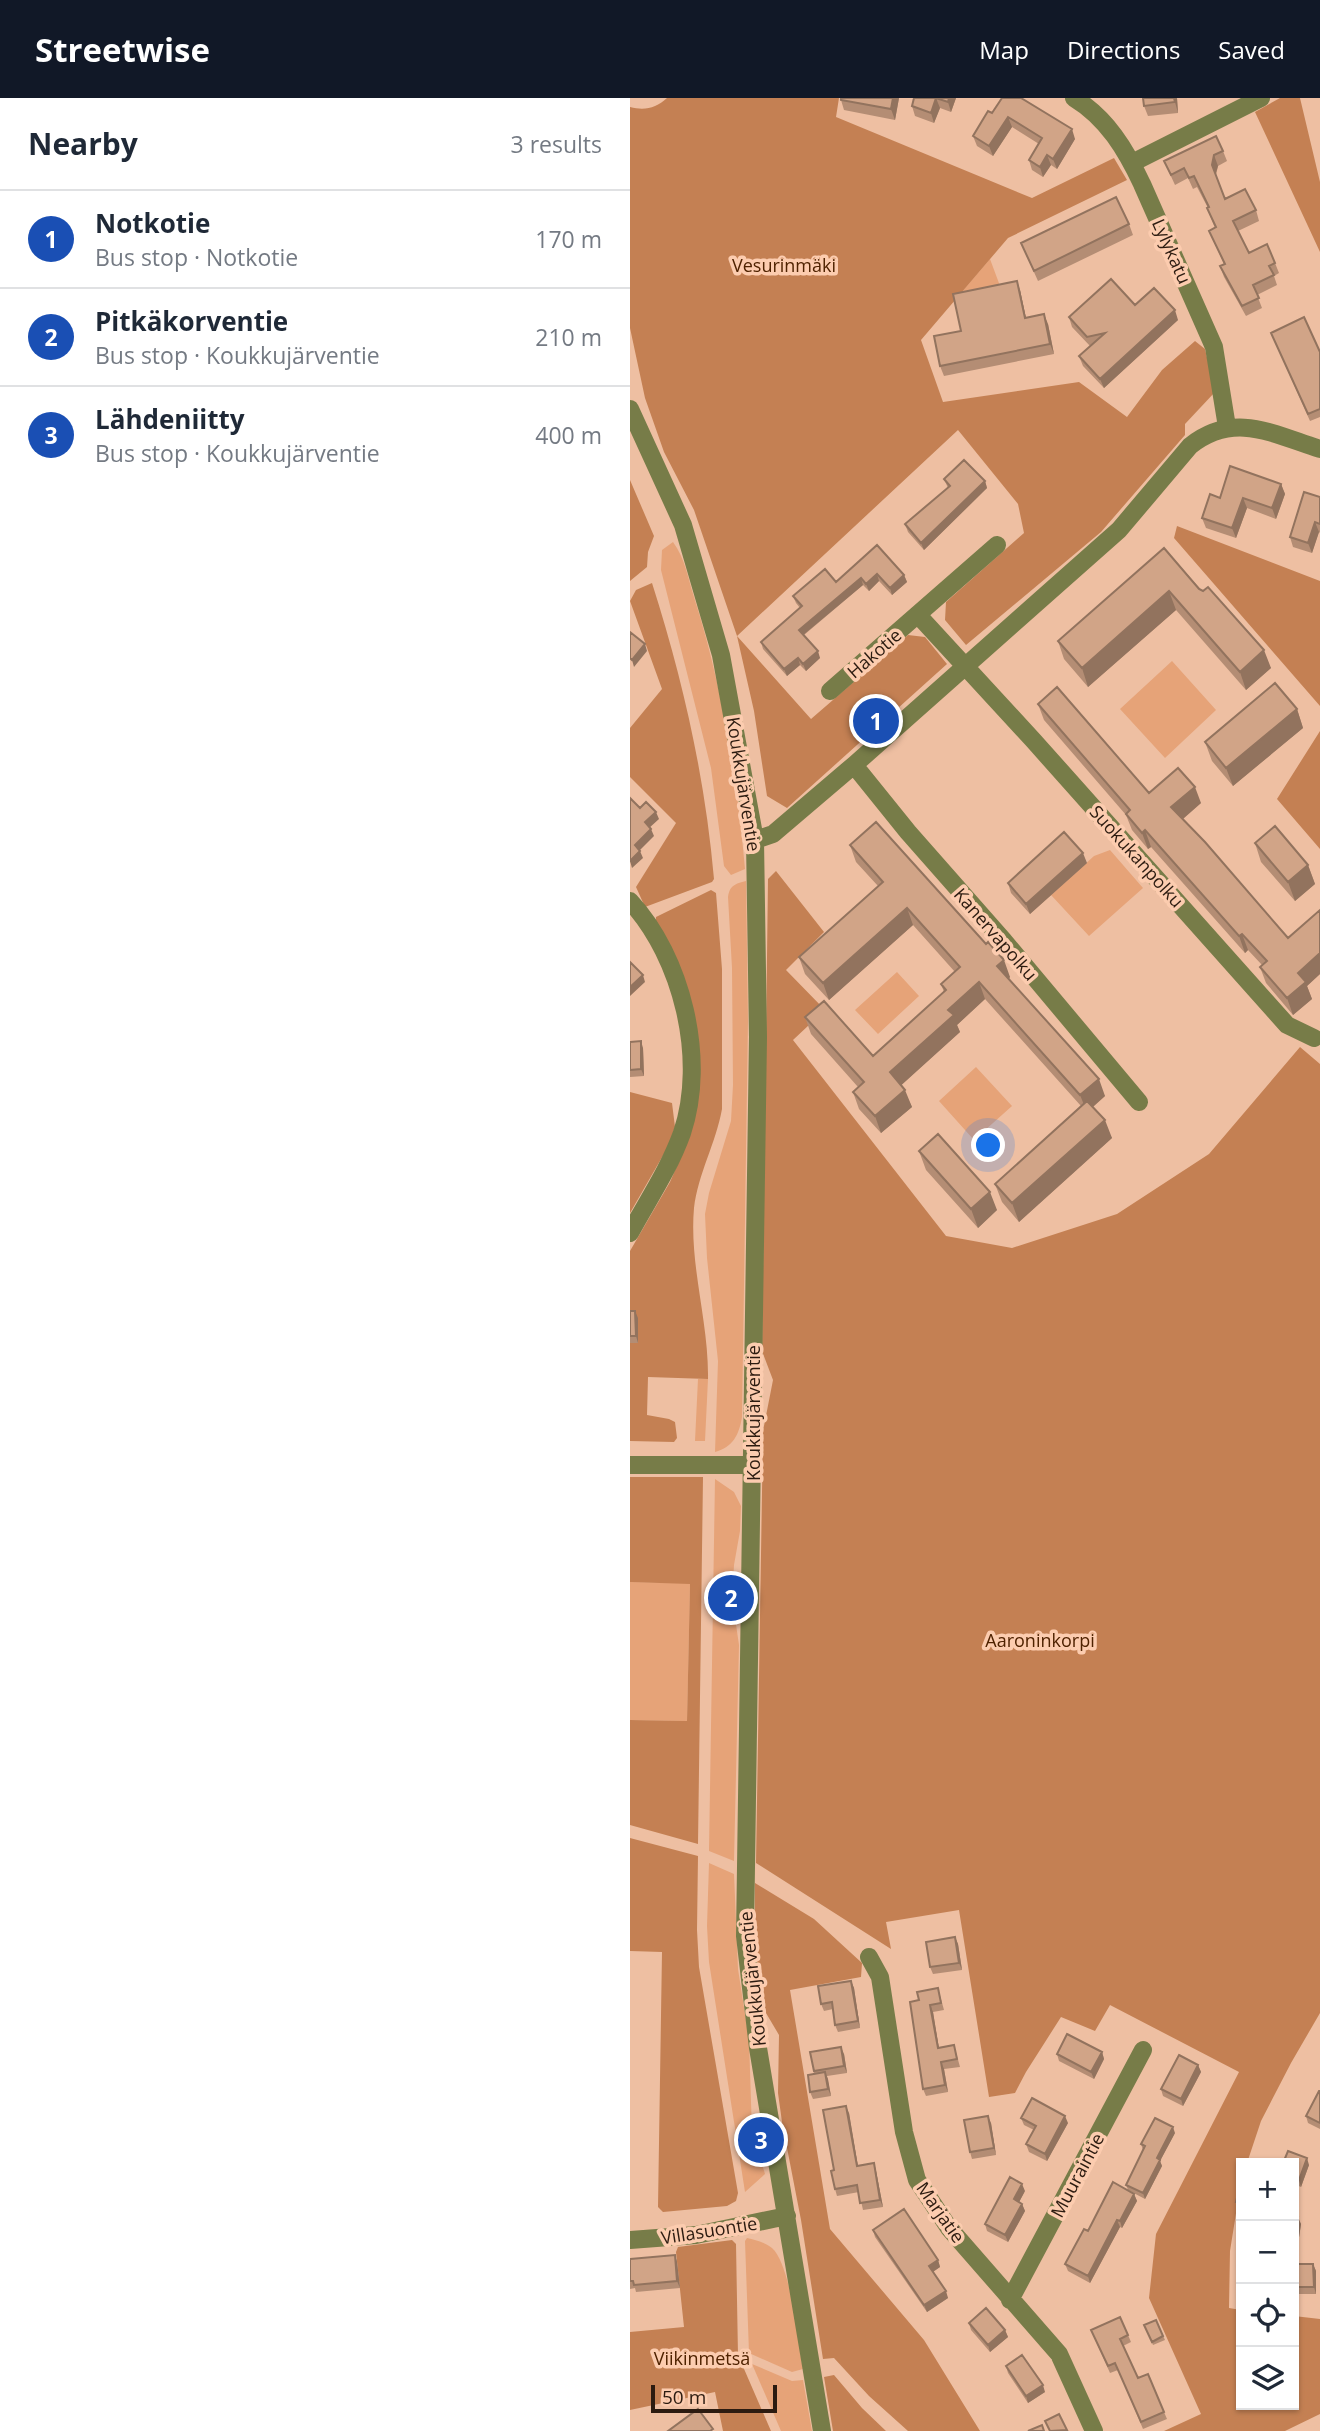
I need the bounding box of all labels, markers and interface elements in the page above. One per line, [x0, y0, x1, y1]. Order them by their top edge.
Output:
text: Streetwise [35, 27, 210, 72]
text: Map [979, 33, 1029, 66]
text: Directions [1067, 33, 1180, 66]
text: Saved [1218, 33, 1285, 66]
text: Nearby [28, 123, 138, 164]
text: 3 results [511, 128, 602, 160]
text: Notkotie [95, 205, 210, 241]
street label: Lylykatu [1147, 215, 1197, 287]
text: 1 [44, 223, 58, 255]
text: 170 m [535, 223, 602, 255]
text: Bus stop · Notkotie [95, 241, 298, 273]
park label: Vesurinmäki [732, 253, 836, 277]
text: Pitkäkorventie [95, 303, 288, 339]
text: 2 [44, 321, 58, 353]
text: 210 m [535, 321, 602, 353]
text: Bus stop · Koukkujärventie [95, 339, 380, 371]
text: Lähdeniitty [95, 401, 245, 437]
text: 3 [44, 419, 58, 451]
text: 400 m [535, 419, 602, 451]
text: Bus stop · Koukkujärventie [95, 437, 380, 469]
street label: Hakotie [842, 623, 906, 683]
pin: 1 [853, 695, 899, 747]
street label: Koukkujärventie [722, 715, 766, 853]
street label: Suokukanpolku [1085, 800, 1189, 912]
street label: Kanervapolku [949, 883, 1043, 985]
your location [971, 1128, 1005, 1162]
street label: Koukkujärventie [741, 1345, 765, 1481]
pin: 2 [708, 1572, 754, 1624]
park label: Aaroninkorpi [985, 1628, 1095, 1652]
street label: Koukkujärventie [733, 1910, 771, 2048]
pin: 3 [738, 2114, 784, 2166]
street label: Muuraintie [1045, 2129, 1109, 2221]
map controls [1236, 2158, 1299, 2410]
button: + [1236, 2158, 1299, 2221]
street label: Marjatie [911, 2177, 971, 2247]
street label: Villasuontie [659, 2211, 759, 2249]
button: − [1236, 2221, 1299, 2284]
button: locate [1236, 2284, 1299, 2347]
park label: Viikinmetsä [654, 2346, 750, 2370]
button: layers [1236, 2347, 1299, 2410]
scale bar [651, 2382, 777, 2414]
text: 50 m [662, 2384, 706, 2410]

